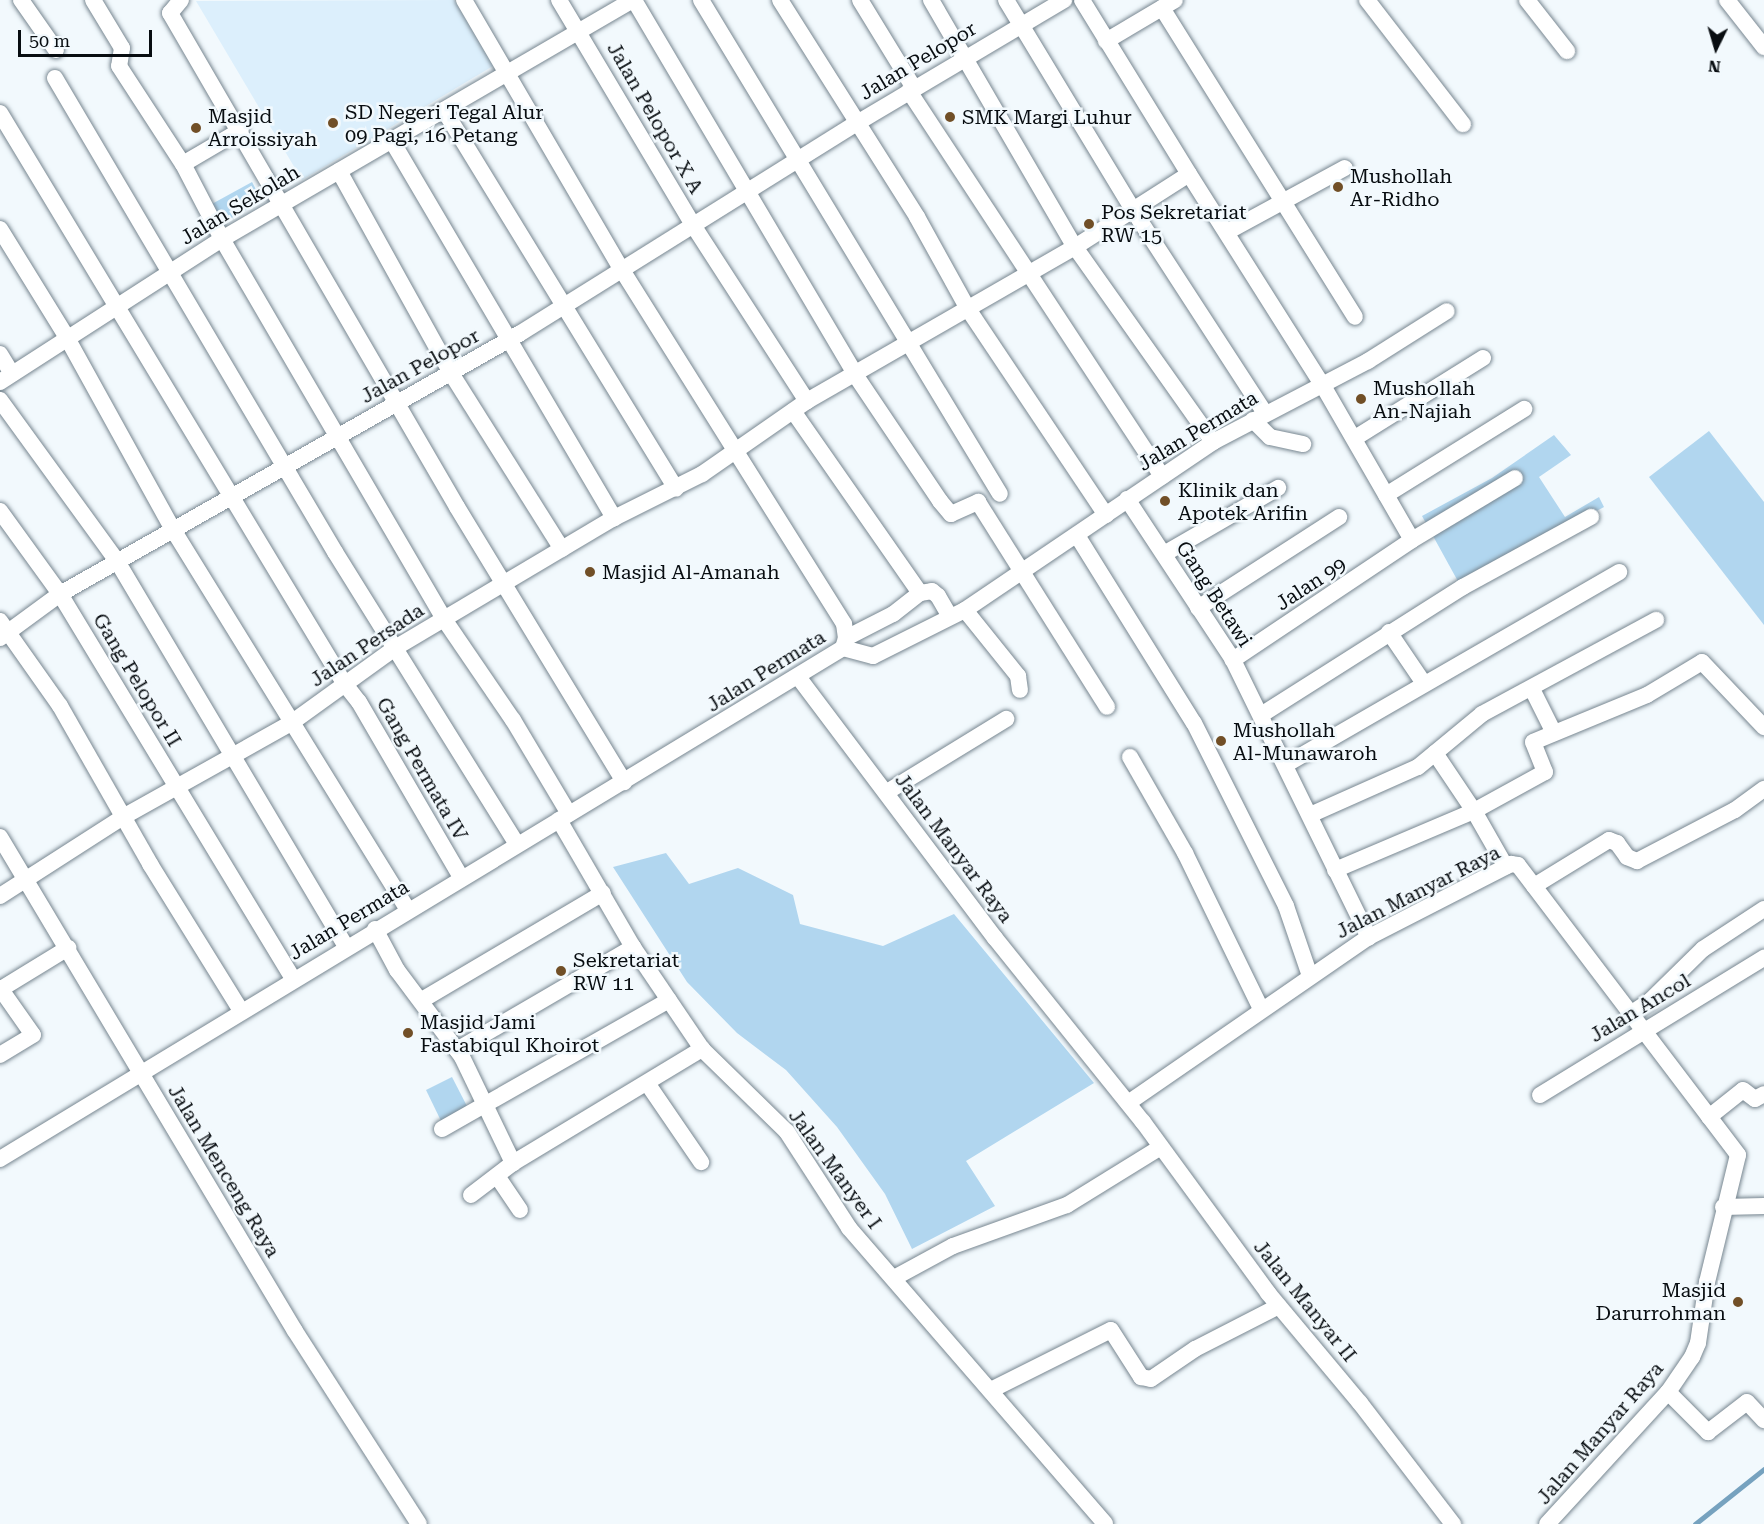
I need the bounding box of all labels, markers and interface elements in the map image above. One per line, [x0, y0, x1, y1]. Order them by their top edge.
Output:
street label: Jalan Pelopor [855, 17, 981, 105]
scale bar [21, 18, 154, 56]
north arrow [1686, 18, 1746, 78]
text: 50 m [29, 30, 70, 51]
street label: Jalan Pelopor X A [602, 38, 708, 198]
text: N [1707, 56, 1721, 76]
place label: SD Negeri Tegal Alur 09 Pagi, 16 Petang [345, 100, 543, 147]
place label: Masjid Arroissiyah [208, 104, 317, 151]
place label: SMK Margi Luhur [962, 105, 1132, 129]
marker: SMK Margi Luhur [943, 110, 957, 124]
marker: SD Negeri Tegal Alur 09 Pagi, 16 Petang [326, 116, 340, 130]
marker: Masjid Arroissiyah [189, 121, 203, 135]
street label: Jalan Sekolah [176, 160, 304, 250]
place label: Mushollah Ar-Ridho [1350, 164, 1452, 211]
marker: Mushollah Ar-Ridho [1331, 180, 1345, 194]
place label: Pos Sekretariat RW 15 [1101, 201, 1246, 248]
marker: Pos Sekretariat RW 15 [1082, 217, 1096, 231]
street label: Jalan Pelopor [357, 324, 483, 408]
place label: Mushollah An-Najiah [1373, 376, 1475, 423]
street label: Jalan Permata [1134, 386, 1262, 476]
marker: Mushollah An-Najiah [1354, 392, 1368, 406]
place label: Klinik dan Apotek Arifin [1178, 478, 1308, 525]
marker: Klinik dan Apotek Arifin [1156, 492, 1174, 510]
street label: Gang Betawi [1171, 537, 1257, 651]
street label: Jalan 99 [1271, 552, 1351, 616]
place label: Masjid Al-Amanah [602, 560, 780, 584]
marker: Masjid Al-Amanah [583, 565, 597, 579]
street label: Jalan Persada [306, 598, 428, 692]
street label: Gang Pelopor II [88, 609, 186, 751]
street label: Jalan Permata [702, 625, 830, 717]
street label: Gang Permata IV [371, 693, 473, 845]
place label: Mushollah Al-Munawaroh [1233, 718, 1377, 765]
marker: Mushollah Al-Munawaroh [1214, 734, 1228, 748]
street label: Jalan Manyar Raya [890, 769, 1018, 927]
street label: Jalan Manyar Raya [1332, 840, 1504, 944]
street label: Jalan Permata [285, 875, 413, 965]
place label: Sekretariat RW 11 [573, 948, 679, 995]
marker: Sekretariat RW 11 [554, 964, 568, 978]
street label: Jalan Ancol [1585, 969, 1695, 1047]
place label: Masjid Jami Fastabiqul Khoirot [420, 1010, 599, 1057]
marker: Masjid Jami Fastabiqul Khoirot [401, 1026, 415, 1040]
street label: Jalan Menceng Raya [163, 1080, 285, 1262]
street label: Jalan Manyer I [784, 1104, 886, 1234]
street label: Jalan Manyar II [1249, 1235, 1361, 1367]
place label: Masjid Darurrohman [1596, 1278, 1726, 1325]
marker: Masjid Darurrohman [1731, 1295, 1745, 1309]
street label: Jalan Manyar Raya [1532, 1357, 1668, 1509]

